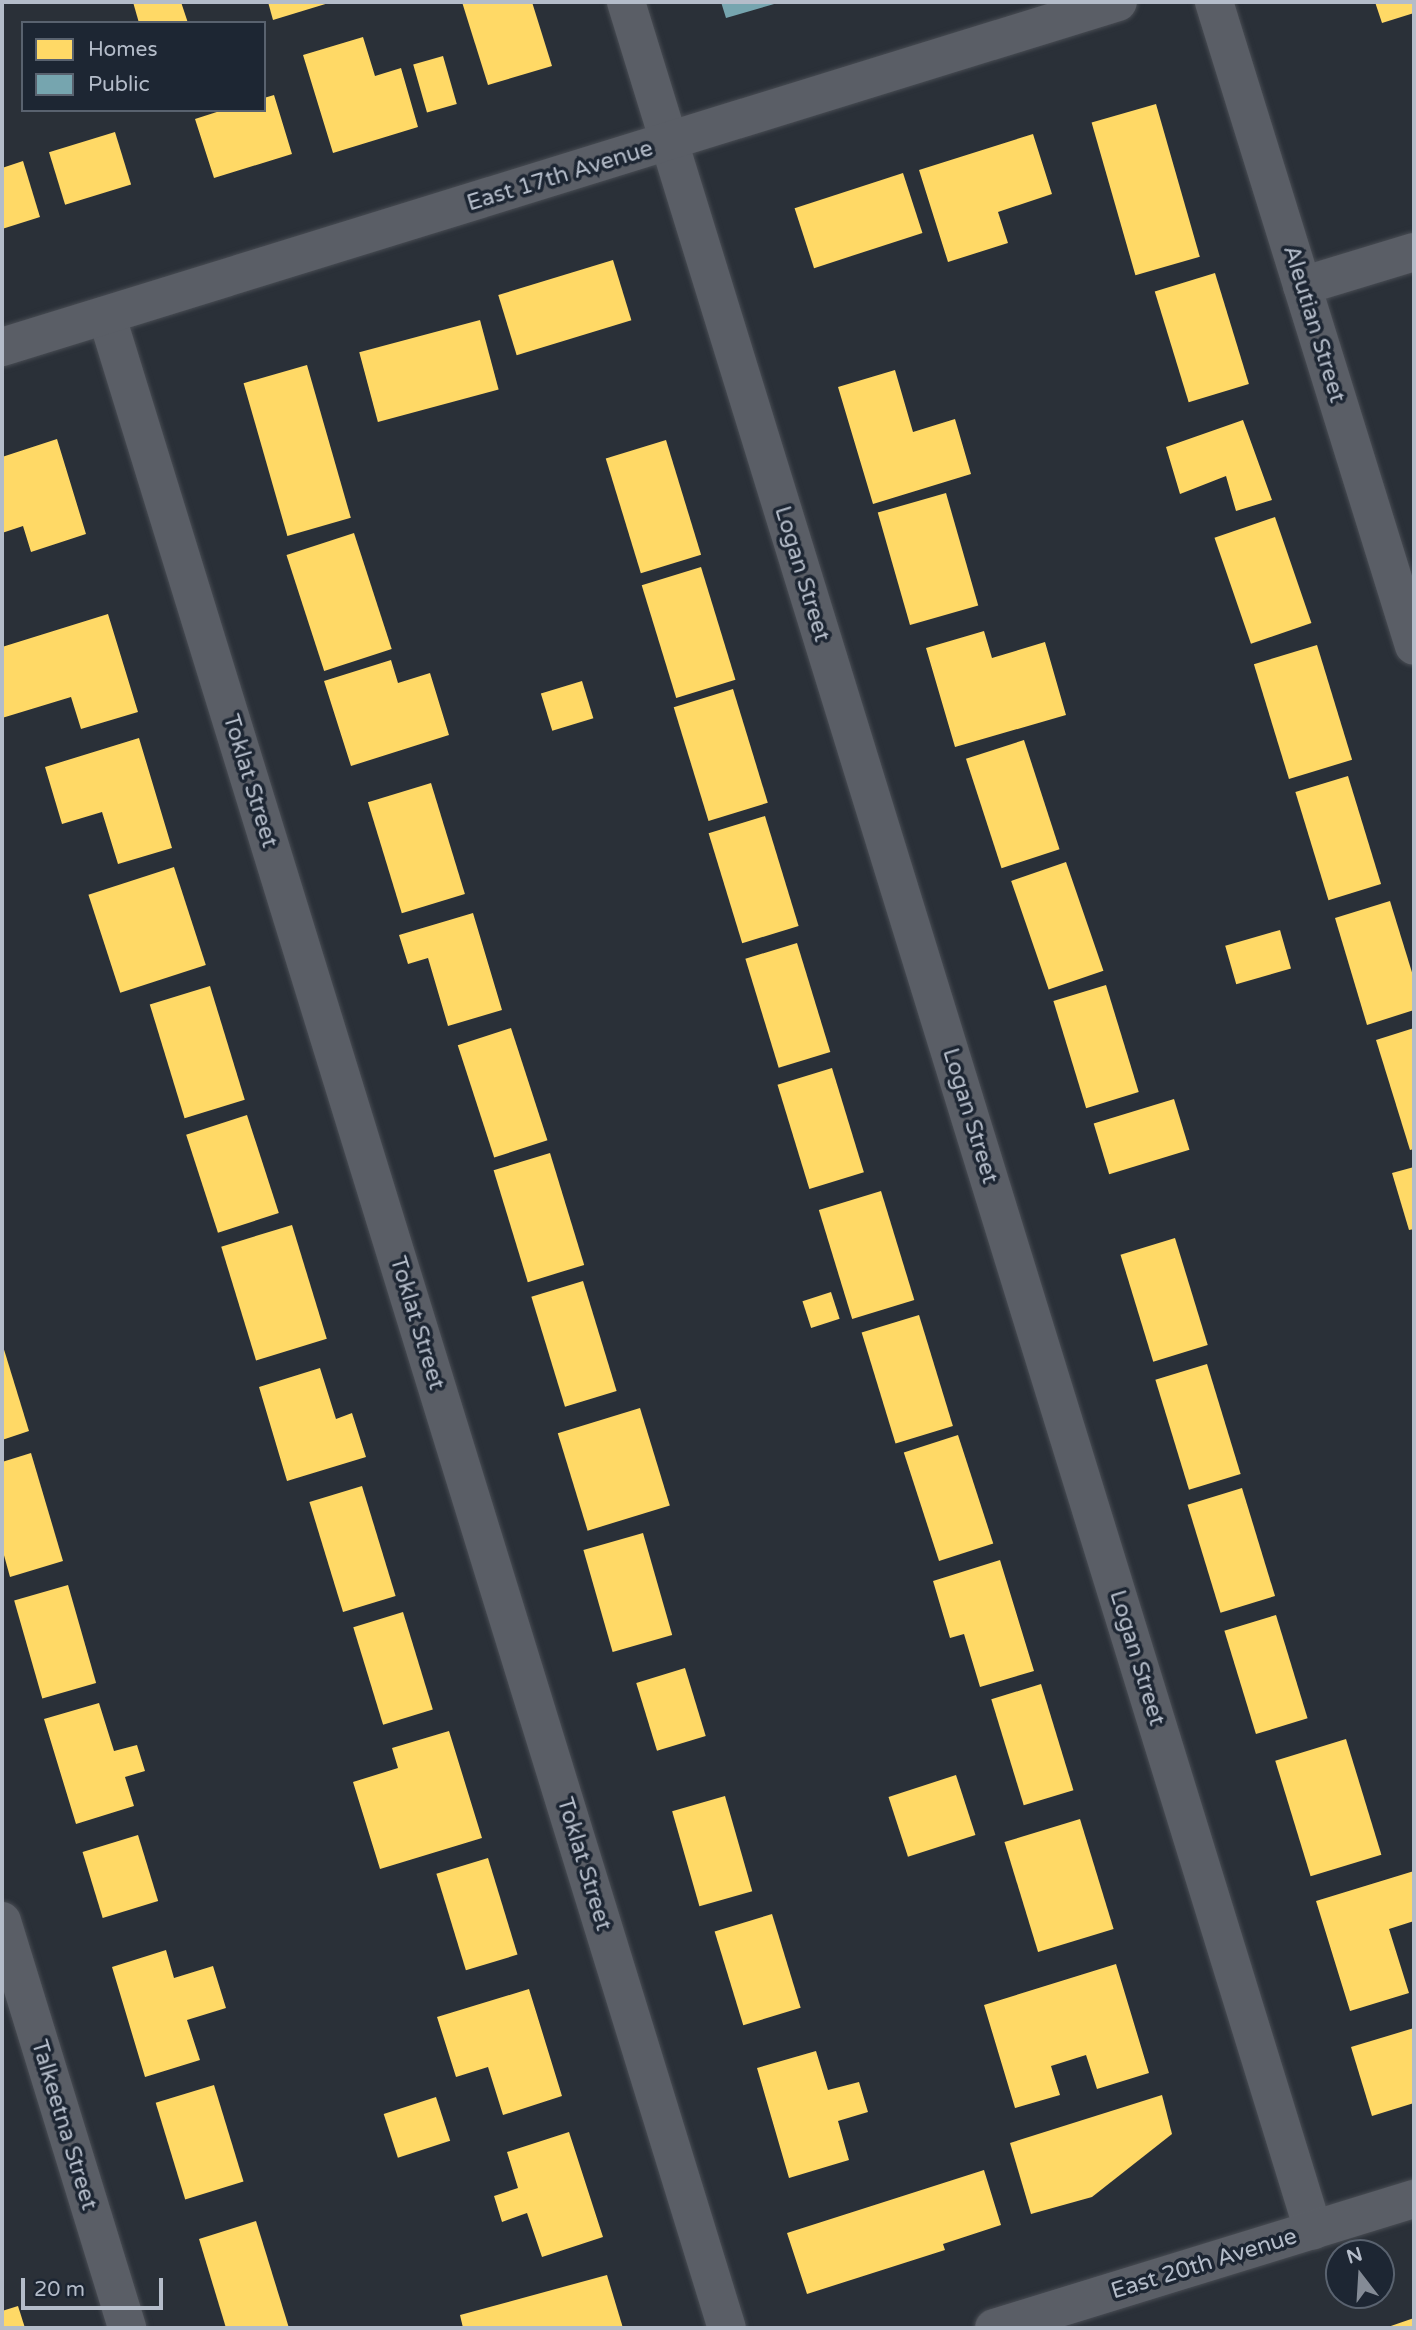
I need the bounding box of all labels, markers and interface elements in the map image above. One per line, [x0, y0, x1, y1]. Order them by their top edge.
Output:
legend [21, 21, 266, 112]
text: Homes [88, 37, 158, 62]
text: Public [88, 72, 150, 97]
street label: East 17th Avenue [464, 135, 656, 217]
street label: Aleutian Street [1277, 242, 1351, 406]
street label: Logan Street [768, 503, 836, 645]
street label: Toklat Street [217, 711, 283, 851]
street label: Logan Street [936, 1045, 1004, 1187]
street label: Toklat Street [384, 1253, 450, 1393]
street label: Logan Street [1103, 1587, 1171, 1729]
street label: Toklat Street [551, 1794, 617, 1934]
street label: Talkeetna Street [25, 2037, 103, 2213]
street label: East 20th Avenue [1108, 2223, 1300, 2305]
north arrow [1325, 2239, 1395, 2309]
text: N [1344, 2243, 1365, 2269]
scale bar [24, 2264, 166, 2308]
text: 20 m [34, 2277, 85, 2302]

